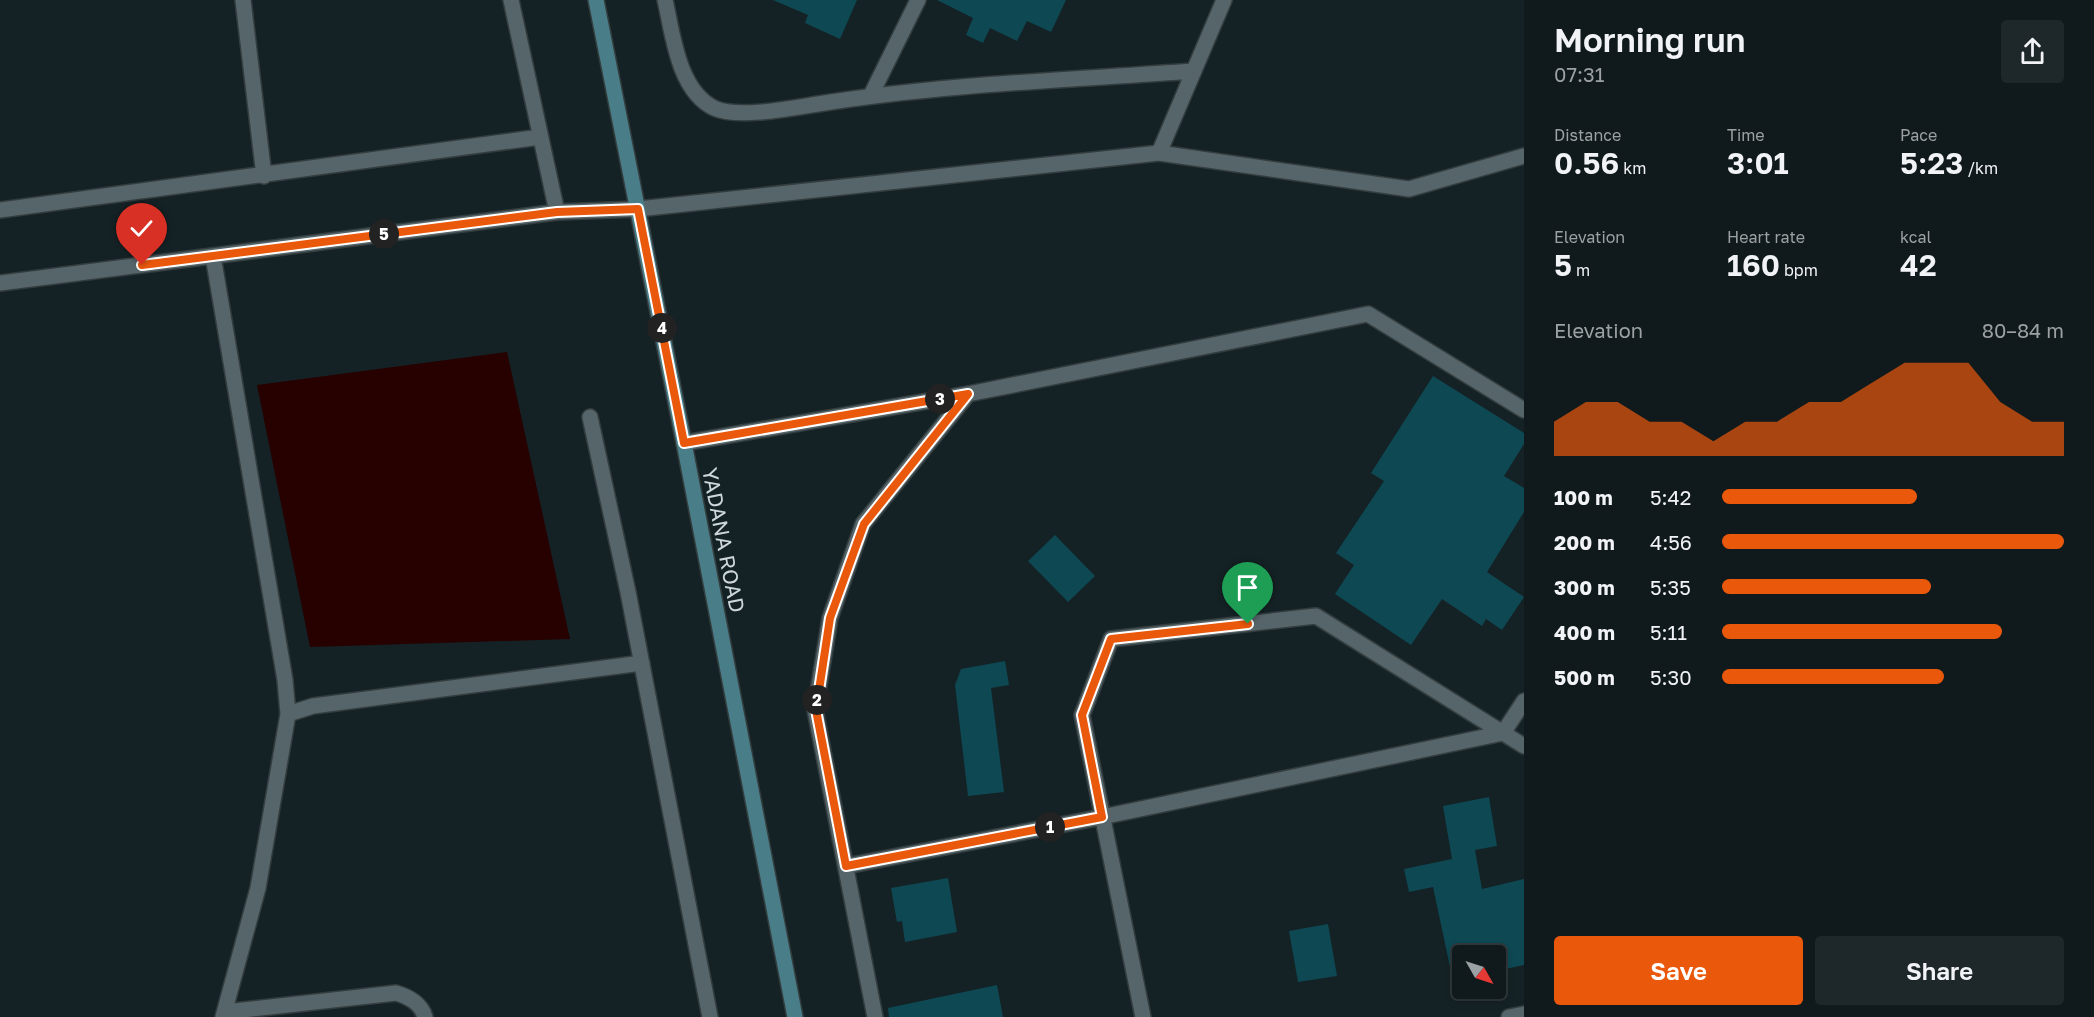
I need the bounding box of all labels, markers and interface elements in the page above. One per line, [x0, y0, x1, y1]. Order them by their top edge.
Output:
text: Morning run [1554, 20, 1746, 59]
button: share [2001, 20, 2064, 83]
text: 07:31 [1554, 62, 1604, 86]
text: Distance [1554, 125, 1621, 145]
text: Time [1727, 125, 1765, 145]
text: Pace [1900, 125, 1937, 145]
text: 0.56 [1554, 145, 1619, 181]
text: 3:01 [1727, 145, 1789, 181]
text: 5:23 [1900, 145, 1963, 181]
text: km [1619, 158, 1646, 178]
text: /km [1963, 158, 1998, 178]
pin [116, 203, 167, 265]
icon: check [125, 212, 158, 245]
pin: 5 [369, 219, 399, 249]
text: 5 [379, 224, 389, 244]
text: Elevation [1554, 227, 1625, 247]
text: Heart rate [1727, 227, 1805, 247]
text: kcal [1900, 227, 1932, 247]
text: 5 [1554, 247, 1572, 283]
text: 160 [1727, 247, 1780, 283]
text: 42 [1900, 247, 1937, 283]
text: m [1572, 260, 1590, 280]
text: bpm [1780, 260, 1818, 280]
pin: 4 [647, 313, 677, 343]
text: 4 [657, 318, 667, 338]
text: Elevation [1554, 318, 1643, 342]
text: 80–84 m [1982, 318, 2064, 342]
pin: 3 [925, 384, 955, 414]
text: 3 [935, 389, 945, 409]
street label: YADANA ROAD [697, 465, 751, 615]
text: 100 m [1554, 485, 1613, 509]
text: 5:42 [1650, 485, 1691, 509]
text: 200 m [1554, 530, 1615, 554]
text: 4:56 [1650, 530, 1692, 554]
pin [1222, 562, 1273, 624]
icon: arrive [1231, 571, 1264, 604]
text: 300 m [1554, 575, 1615, 599]
text: 5:35 [1650, 575, 1691, 599]
text: 400 m [1554, 620, 1615, 644]
text: 5:11 [1650, 620, 1687, 644]
text: 500 m [1554, 665, 1615, 689]
text: 5:30 [1650, 665, 1692, 689]
pin: 2 [802, 685, 832, 715]
text: 2 [812, 690, 822, 710]
pin: 1 [1035, 812, 1065, 842]
text: 1 [1046, 817, 1054, 837]
button: Save [1554, 936, 1803, 1005]
button: Share [1815, 936, 2064, 1005]
north arrow [1452, 945, 1506, 999]
map controls [1452, 945, 1506, 999]

